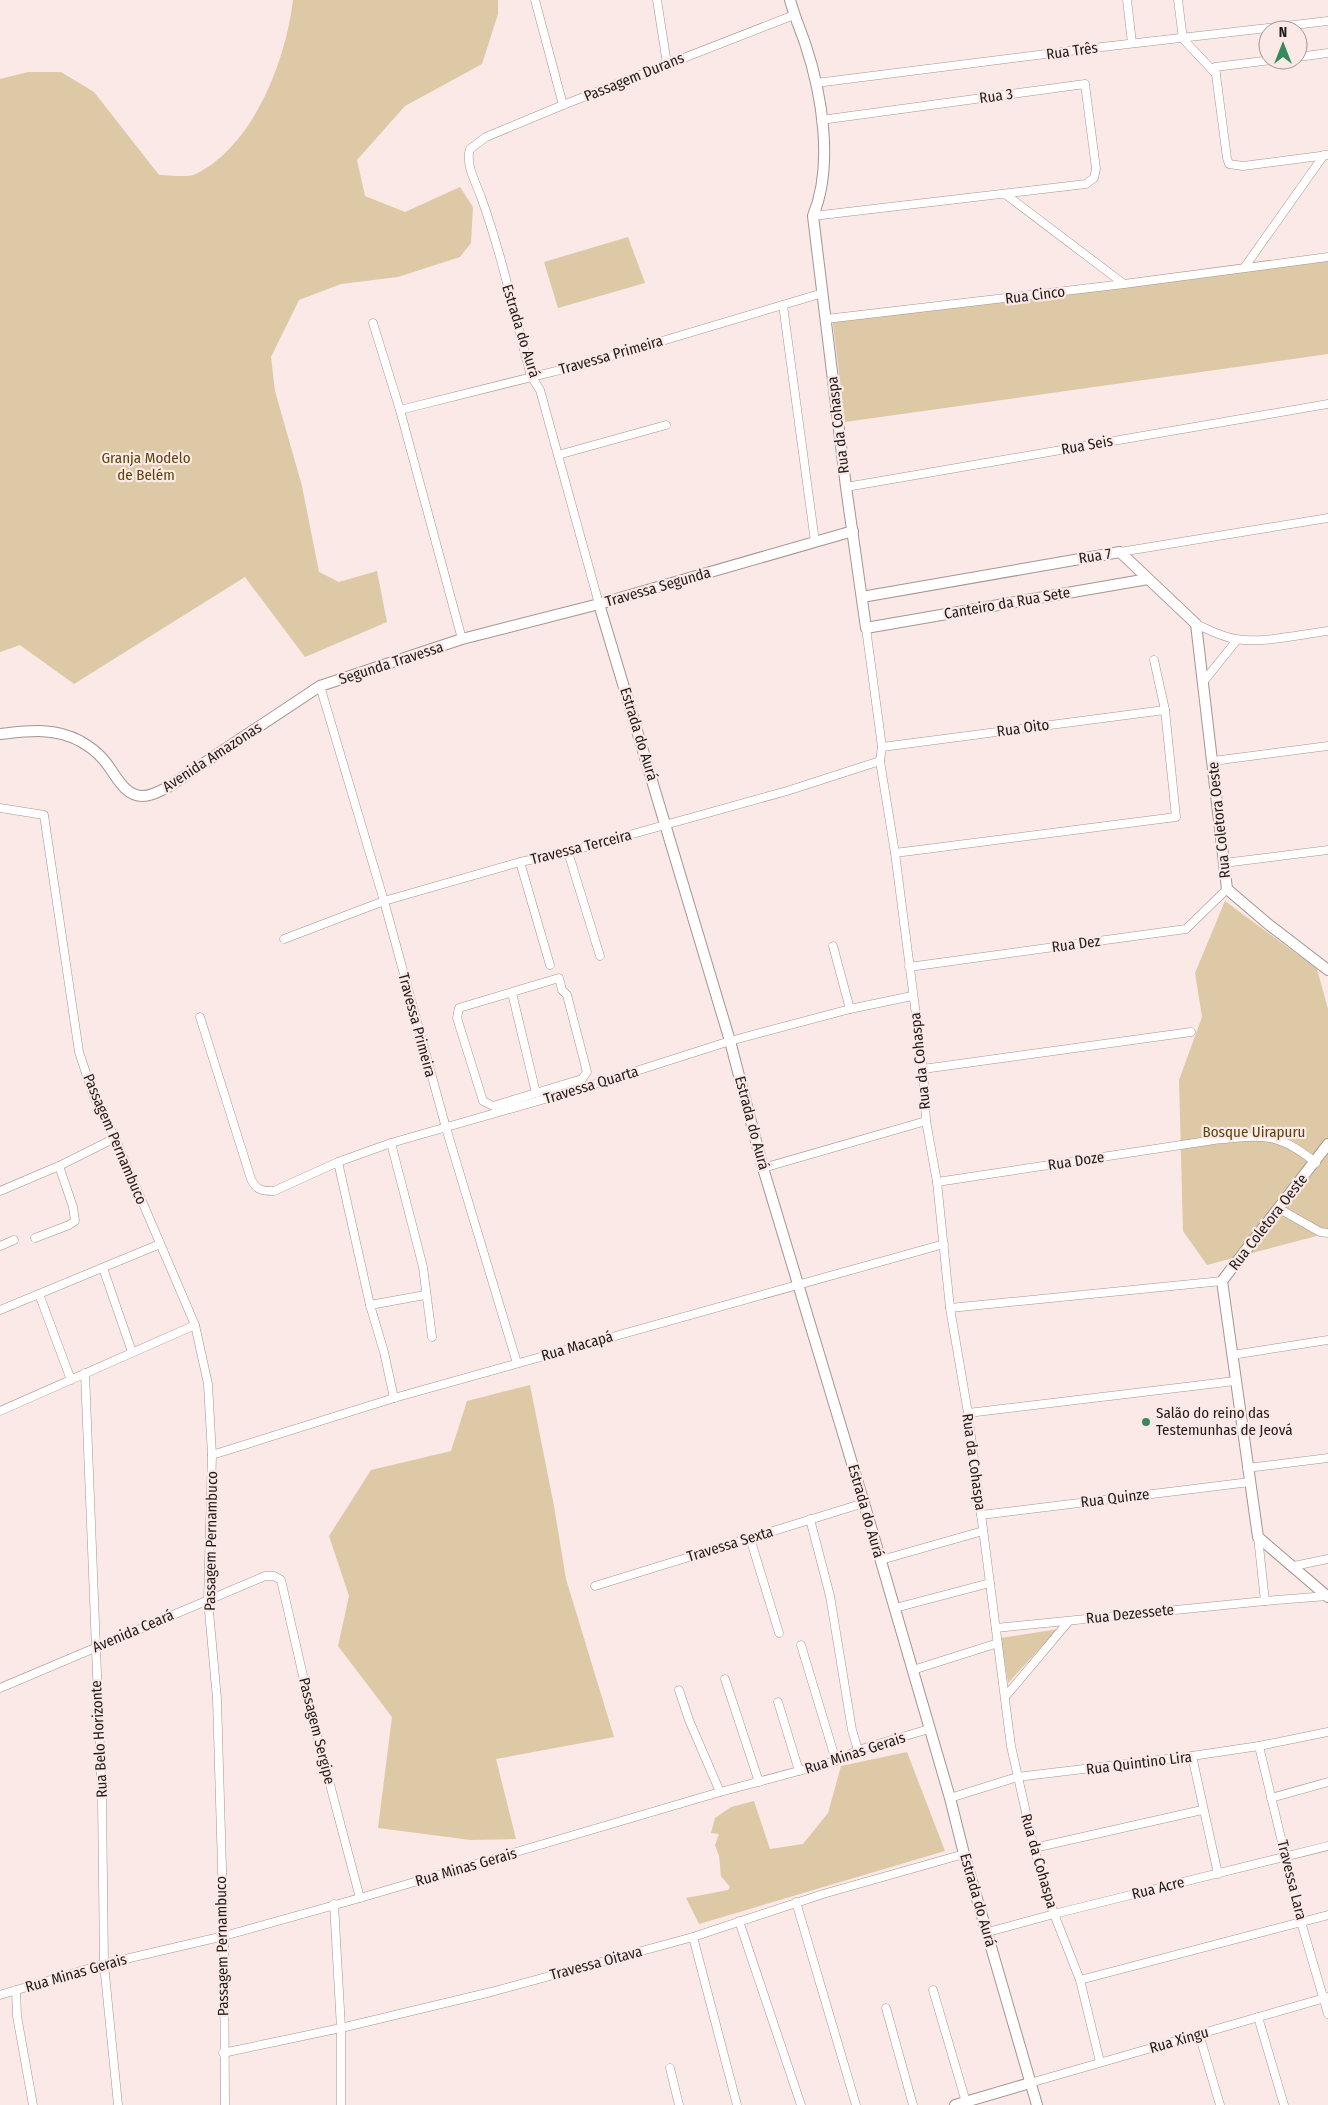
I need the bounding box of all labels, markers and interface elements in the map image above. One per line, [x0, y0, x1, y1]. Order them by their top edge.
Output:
north arrow [1258, 20, 1308, 70]
text: N [1279, 24, 1287, 41]
street label: Rua Três [1045, 38, 1099, 64]
street label: Passagem Durans [581, 49, 687, 105]
street label: Rua 3 [978, 85, 1014, 107]
street label: Estrada do Aurá [498, 282, 544, 380]
street label: Rua Cinco [1004, 282, 1066, 308]
street label: Travessa Primeira [557, 332, 665, 378]
street label: Rua da Cohaspa [823, 375, 853, 475]
street label: Rua Seis [1060, 432, 1114, 458]
park label: Granja Modelo de Belém [101, 449, 191, 484]
street label: Rua 7 [1077, 545, 1113, 567]
street label: Travessa Segunda [603, 563, 713, 611]
street label: Canteiro da Rua Sete [943, 583, 1071, 623]
street label: Segunda Travessa [337, 638, 445, 688]
street label: Estrada do Aurá [616, 685, 662, 783]
street label: Rua Oito [996, 715, 1050, 741]
street label: Avenida Amazonas [159, 718, 265, 796]
street label: Rua Coletora Oeste [1204, 761, 1234, 879]
street label: Travessa Terceira [529, 826, 633, 868]
street label: Rua Dez [1051, 932, 1102, 956]
street label: Travessa Primeira [394, 971, 440, 1079]
street label: Rua da Cohaspa [906, 1011, 934, 1111]
street label: Travessa Quarta [542, 1062, 640, 1108]
street label: Passagem Pernambuco [79, 1071, 151, 1207]
street label: Estrada do Aurá [731, 1074, 773, 1172]
park label: Bosque Uirapuru [1203, 1123, 1305, 1141]
street label: Rua Doze [1047, 1148, 1105, 1174]
street label: Rua Coletora Oeste [1225, 1170, 1311, 1274]
street label: Rua Macapá [539, 1327, 615, 1365]
place label: Salão do reino das Testemunhas de Jeová [1156, 1404, 1293, 1439]
street label: Rua da Cohaspa [958, 1412, 990, 1512]
marker: Salão do reino das Testemunhas de Jeová [1140, 1416, 1152, 1428]
street label: Estrada do Aurá [844, 1462, 888, 1560]
street label: Passagem Pernambuco [201, 1471, 221, 1611]
street label: Rua Quinze [1080, 1485, 1150, 1511]
street label: Travessa Sexta [685, 1522, 775, 1566]
street label: Rua Dezessete [1085, 1600, 1175, 1628]
street label: Avenida Ceará [90, 1606, 176, 1656]
street label: Passagem Sergipe [295, 1676, 339, 1786]
street label: Rua Belo Horizonte [87, 1680, 111, 1798]
street label: Rua Minas Gerais [802, 1728, 908, 1778]
street label: Rua Quintino Lira [1085, 1748, 1193, 1778]
street label: Rua da Cohaspa [1017, 1812, 1061, 1910]
street label: Travessa Lara [1273, 1838, 1311, 1922]
street label: Rua Minas Gerais [413, 1844, 519, 1890]
street label: Estrada do Aurá [956, 1851, 1000, 1949]
street label: Rua Acre [1130, 1873, 1186, 1903]
street label: Passagem Pernambuco [212, 1876, 232, 2016]
street label: Travessa Oitava [548, 1942, 644, 1984]
street label: Rua Minas Gerais [23, 1950, 129, 1996]
street label: Rua Xingu [1147, 2023, 1211, 2057]

